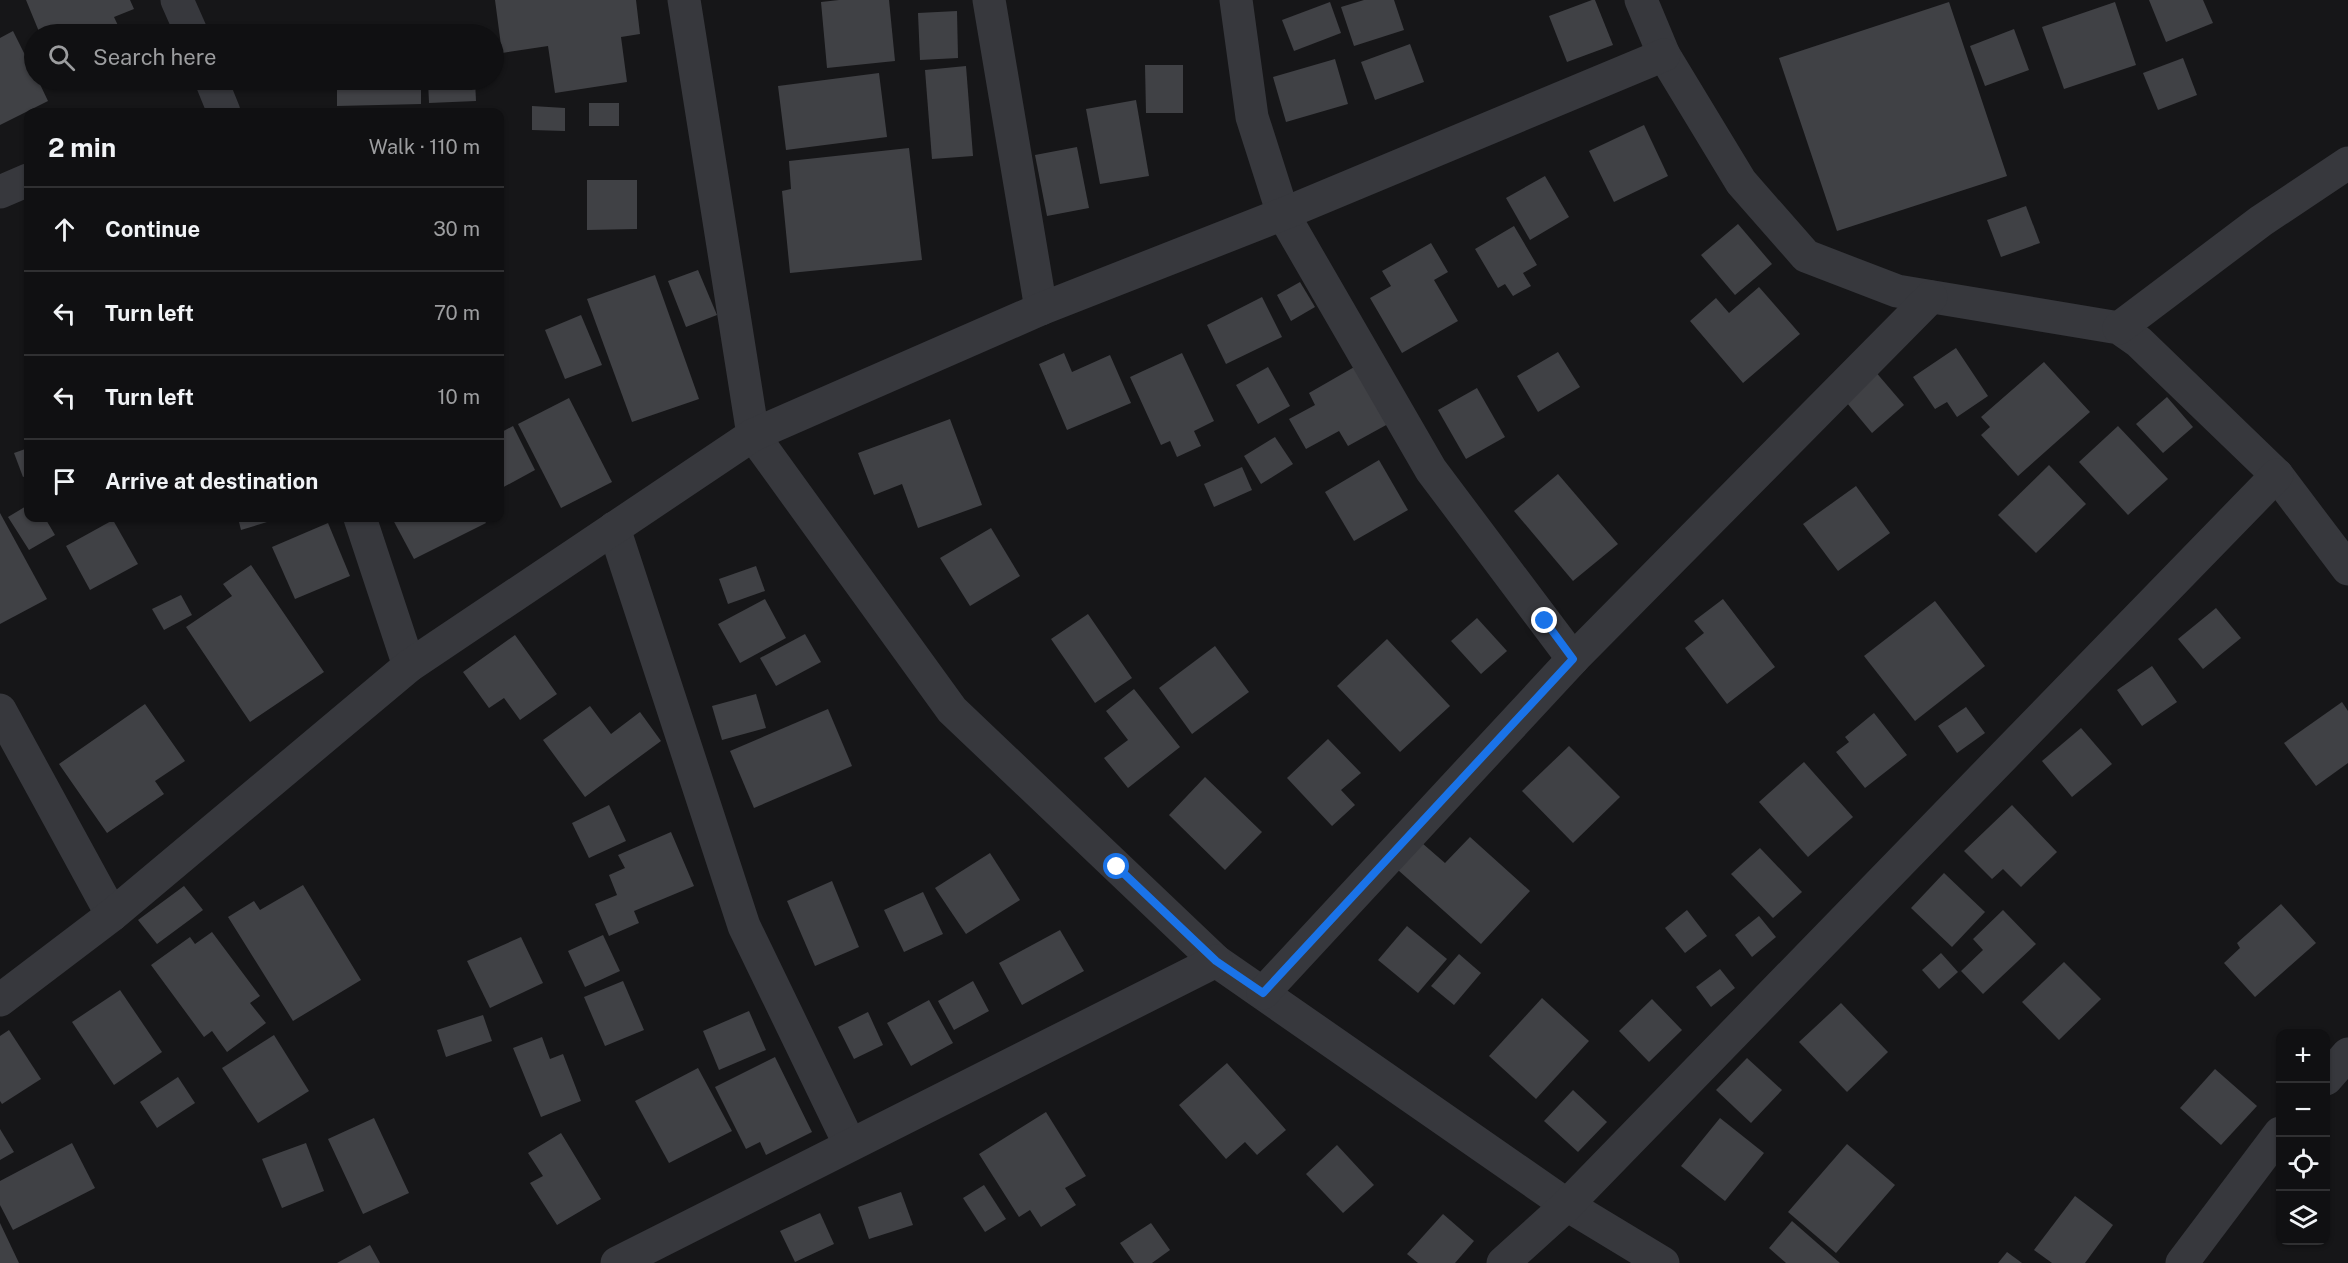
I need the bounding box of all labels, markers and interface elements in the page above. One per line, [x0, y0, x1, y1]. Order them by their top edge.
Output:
search box [24, 24, 504, 90]
icon: search [45, 41, 78, 74]
text: Search here [93, 44, 217, 70]
text: 2 min [48, 132, 116, 163]
text: Walk · 110 m [369, 135, 480, 159]
icon: ahead [48, 213, 81, 246]
text: Continue [105, 216, 200, 242]
text: 30 m [433, 217, 480, 241]
icon: left [48, 297, 81, 330]
text: Turn left [105, 300, 194, 326]
text: 70 m [434, 301, 480, 325]
icon: left [48, 381, 81, 414]
text: Turn left [105, 384, 194, 410]
text: 10 m [437, 385, 480, 409]
icon: arrive [48, 465, 81, 498]
text: Arrive at destination [105, 468, 318, 494]
route end [1531, 607, 1557, 633]
route start [1103, 853, 1129, 879]
map controls [2276, 1029, 2330, 1245]
button: + [2276, 1029, 2330, 1083]
button: − [2276, 1083, 2330, 1137]
button: locate [2276, 1137, 2330, 1191]
button: layers [2276, 1191, 2330, 1245]

